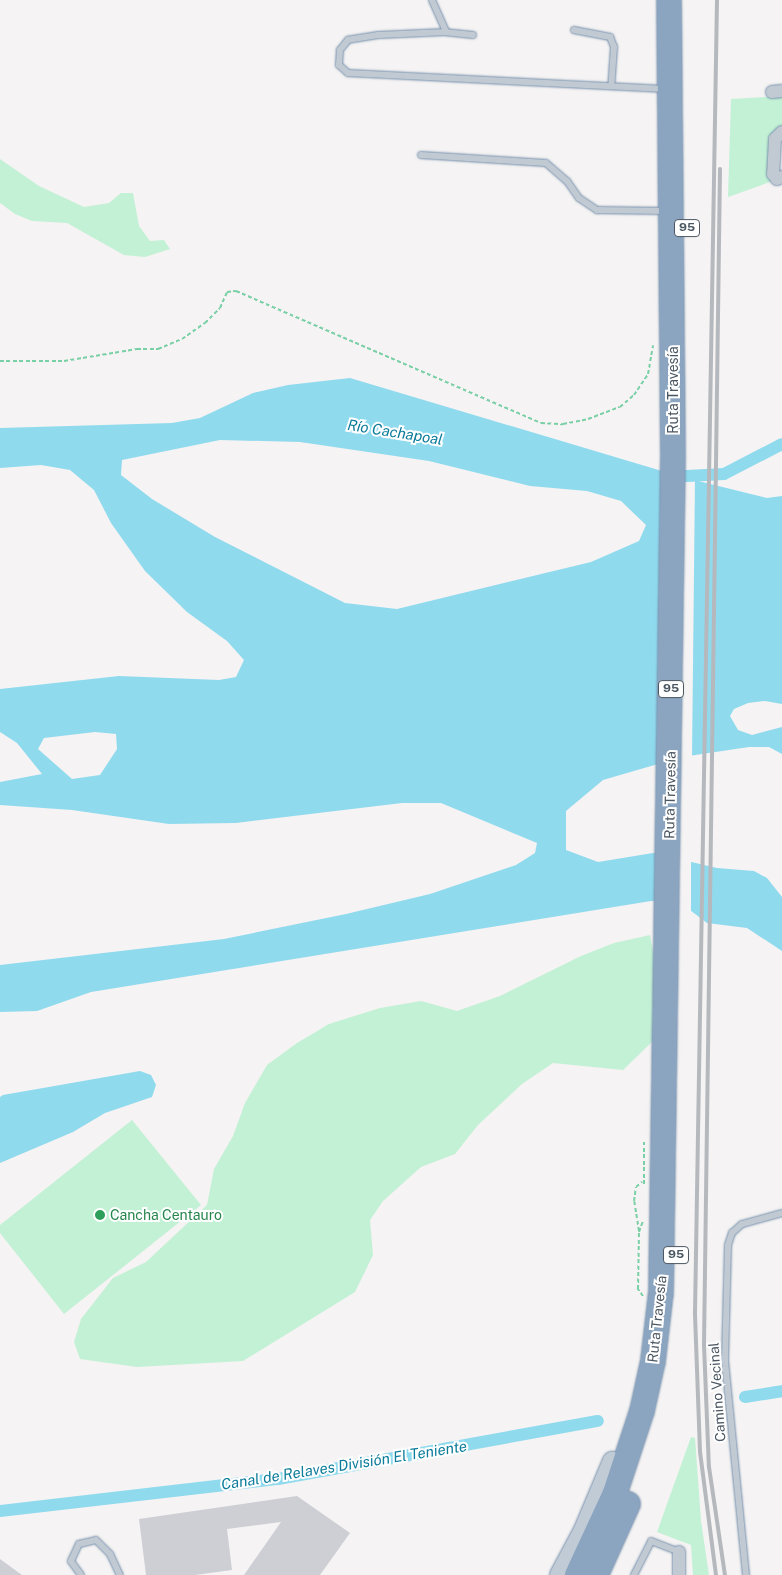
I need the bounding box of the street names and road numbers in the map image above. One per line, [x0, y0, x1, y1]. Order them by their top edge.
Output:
road number: 95 [673, 218, 701, 238]
street label: Ruta Travesía [665, 346, 681, 434]
road number: 95 [657, 680, 685, 699]
street label: Ruta Travesía [661, 751, 679, 839]
road number: 95 [662, 1246, 690, 1264]
street label: Ruta Travesía [644, 1275, 670, 1363]
street label: Camino Vecinal [705, 1341, 729, 1443]

